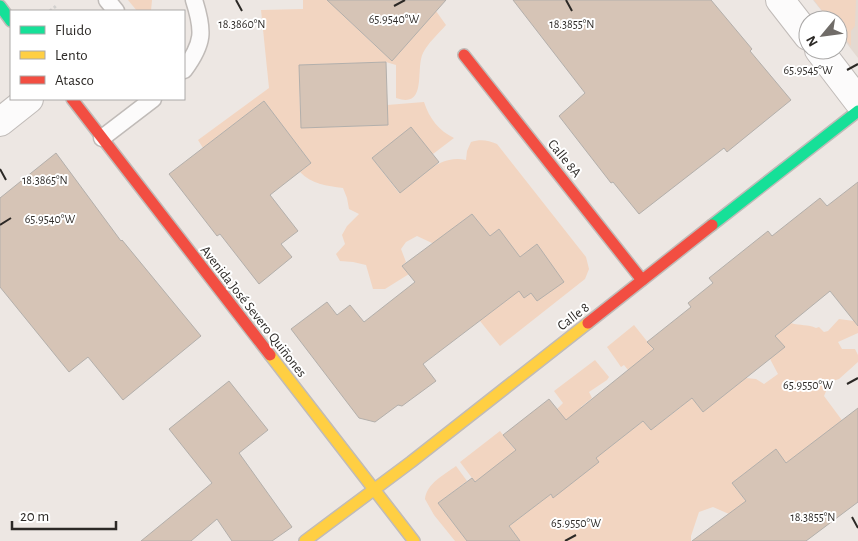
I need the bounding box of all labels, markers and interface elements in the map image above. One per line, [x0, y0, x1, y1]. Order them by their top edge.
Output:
legend [10, 10, 185, 100]
north arrow [798, 10, 848, 60]
text: 65.9540°W [369, 13, 420, 25]
text: 18.3860°N [219, 18, 265, 30]
text: 18.3855°N [550, 18, 594, 30]
text: Fluido [55, 23, 92, 38]
text: N [804, 33, 821, 48]
text: Lento [55, 48, 88, 63]
text: 65.9545°W [783, 64, 833, 76]
text: Atasco [55, 73, 94, 88]
street label: Calle 8A [545, 137, 584, 180]
text: 18.3865°N [22, 174, 68, 186]
text: 65.9540°W [25, 213, 76, 225]
street label: Avenida José Severo Quiñones [198, 243, 309, 380]
street label: Calle 8 [555, 300, 592, 333]
text: 65.9550°W [783, 379, 833, 391]
scale bar [12, 498, 116, 530]
text: 20 m [20, 509, 49, 524]
text: 18.3855°N [791, 511, 835, 523]
text: 65.9550°W [551, 517, 601, 529]

